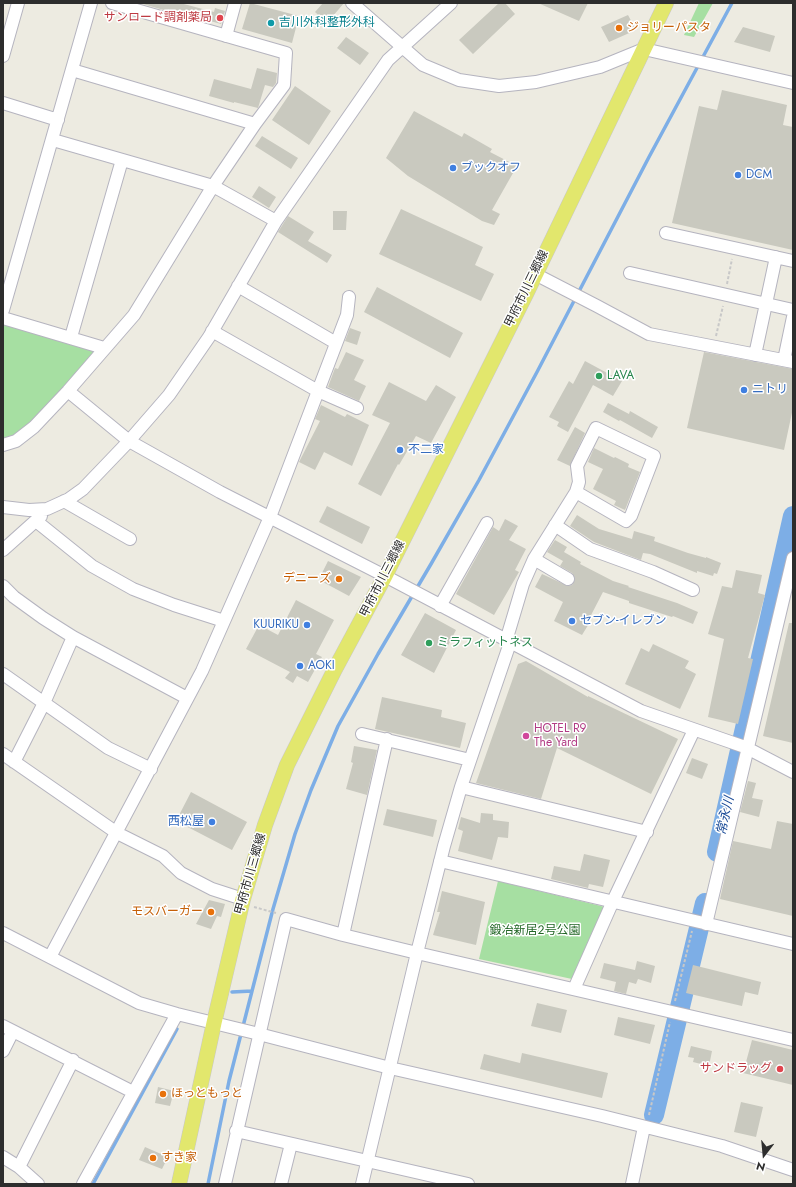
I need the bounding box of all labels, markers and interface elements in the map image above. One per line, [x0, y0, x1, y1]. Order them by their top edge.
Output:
place label: サンロード調剤薬局 [104, 11, 212, 25]
marker: サンロード調剤薬局 [215, 13, 225, 23]
place label: 吉川外科整形外科 [279, 16, 375, 30]
marker: 吉川外科整形外科 [266, 18, 276, 28]
place label: ジョリーパスタ [627, 21, 711, 35]
marker: ジョリーパスタ [614, 23, 624, 33]
place label: ブックオフ [461, 161, 521, 175]
marker: ブックオフ [448, 163, 458, 173]
place label: DCM [746, 168, 772, 182]
marker: DCM [733, 170, 743, 180]
street label: 甲府市川三郷線 [502, 248, 552, 330]
place label: LAVA [607, 369, 634, 383]
marker: LAVA [594, 371, 604, 381]
place label: ニトリ [752, 383, 788, 397]
marker: ニトリ [739, 385, 749, 395]
place label: 不二家 [408, 443, 444, 457]
marker: 不二家 [395, 445, 405, 455]
street label: 甲府市川三郷線 [358, 538, 408, 620]
place label: デニーズ [283, 572, 331, 586]
marker: デニーズ [334, 574, 344, 584]
place label: セブン-イレブン [580, 614, 667, 628]
marker: セブン-イレブン [567, 616, 577, 626]
place label: KUURIKU [253, 618, 299, 632]
marker: KUURIKU [302, 620, 312, 630]
place label: ミラフィットネス [437, 636, 533, 650]
marker: ミラフィットネス [424, 638, 434, 648]
place label: AOKI [308, 659, 335, 673]
marker: AOKI [295, 661, 305, 671]
place label: HOTEL R9 The Yard [534, 722, 587, 750]
marker: HOTEL R9 The Yard [521, 731, 531, 741]
water label: 常永川 [714, 795, 738, 837]
place label: 西松屋 [168, 815, 204, 829]
marker: 西松屋 [207, 817, 217, 827]
street label: 甲府市川三郷線 [233, 832, 269, 916]
place label: モスバーガー [131, 905, 203, 919]
marker: モスバーガー [206, 907, 216, 917]
park label: 鍛冶新居２号公園 [490, 924, 580, 938]
place label: サンドラッグ [700, 1062, 772, 1076]
marker: サンドラッグ [775, 1064, 785, 1074]
place label: ほっともっと [171, 1087, 243, 1101]
marker: ほっともっと [158, 1089, 168, 1099]
north arrow [744, 1135, 784, 1175]
place label: すき家 [161, 1151, 197, 1165]
marker: すき家 [148, 1153, 158, 1163]
text: N [754, 1158, 767, 1175]

